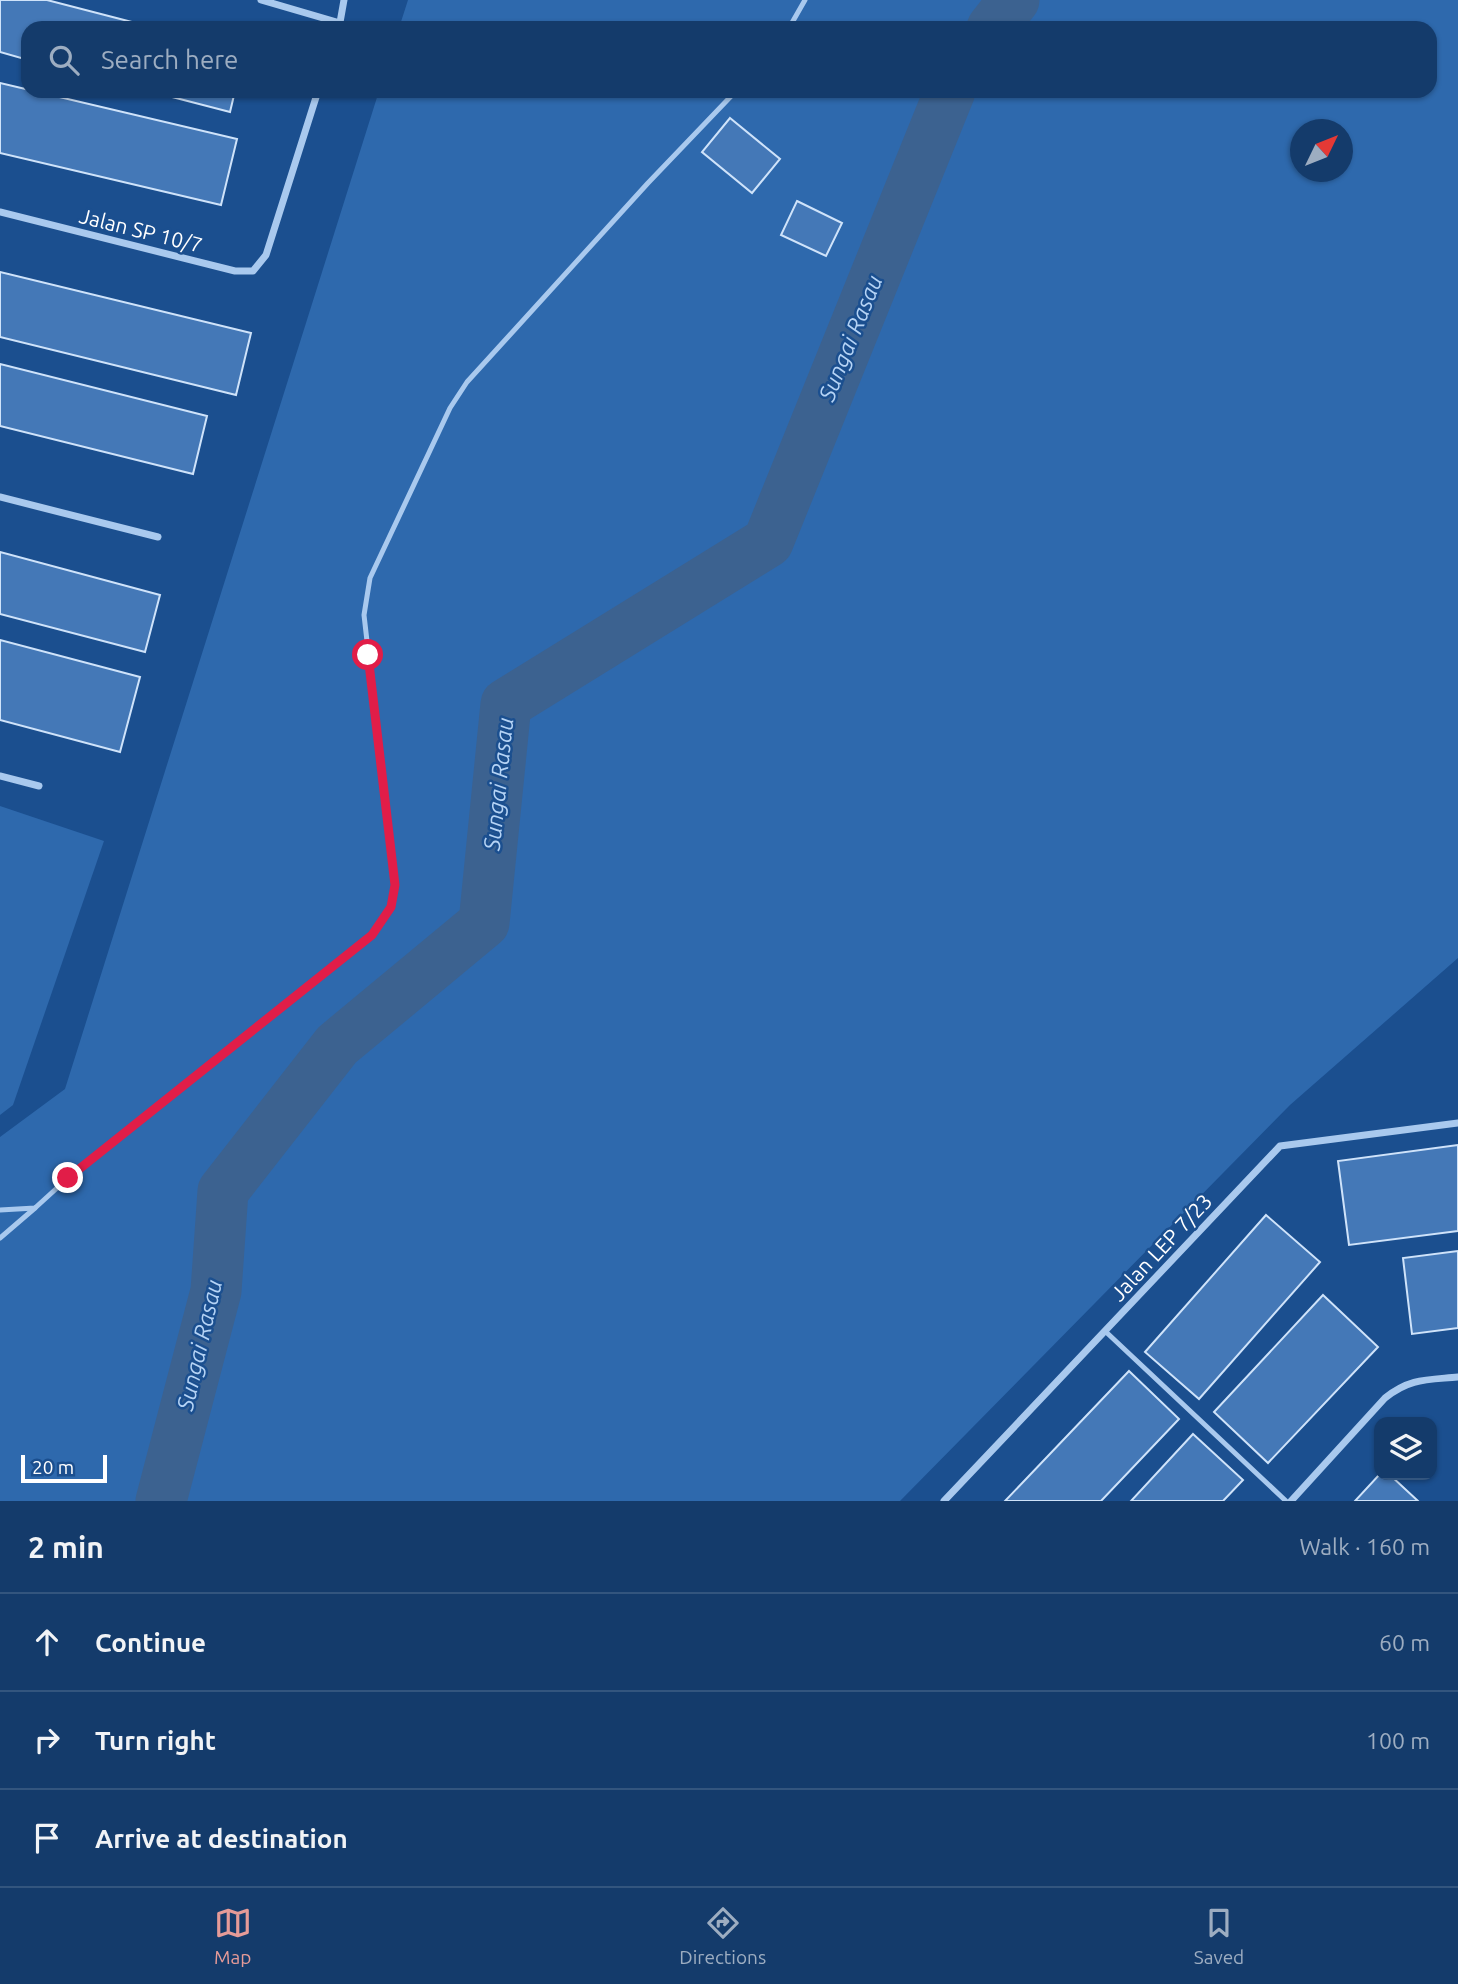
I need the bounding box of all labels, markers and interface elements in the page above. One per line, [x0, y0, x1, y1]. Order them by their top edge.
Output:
search box [21, 21, 1437, 98]
icon: search [45, 41, 83, 79]
text: Search here [101, 45, 238, 74]
north arrow [1290, 119, 1353, 182]
street label: Jalan SP 10/7 [77, 203, 205, 257]
water label: Sungai Rasau [813, 271, 887, 405]
route start [352, 639, 383, 670]
water label: Sungai Rasau [478, 716, 517, 853]
route end [52, 1162, 83, 1193]
street label: Jalan LEP 7/23 [1105, 1189, 1217, 1305]
water label: Sungai Rasau [172, 1277, 226, 1414]
map controls [1374, 1417, 1437, 1480]
button: layers [1374, 1417, 1437, 1480]
scale bar [21, 1452, 107, 1484]
text: 20 m [32, 1456, 74, 1478]
text: 2 min [28, 1530, 104, 1564]
text: Walk · 160 m [1299, 1534, 1430, 1559]
icon: ahead [28, 1623, 66, 1661]
text: Continue [95, 1628, 206, 1657]
text: 60 m [1379, 1630, 1430, 1655]
icon: right [28, 1721, 66, 1759]
text: Turn right [95, 1726, 216, 1755]
text: 100 m [1366, 1728, 1430, 1753]
icon: arrive [28, 1819, 66, 1857]
text: Arrive at destination [95, 1824, 348, 1853]
tab: Map [214, 1904, 252, 1968]
tab: Directions [679, 1904, 766, 1968]
tab: Saved [1194, 1904, 1244, 1968]

